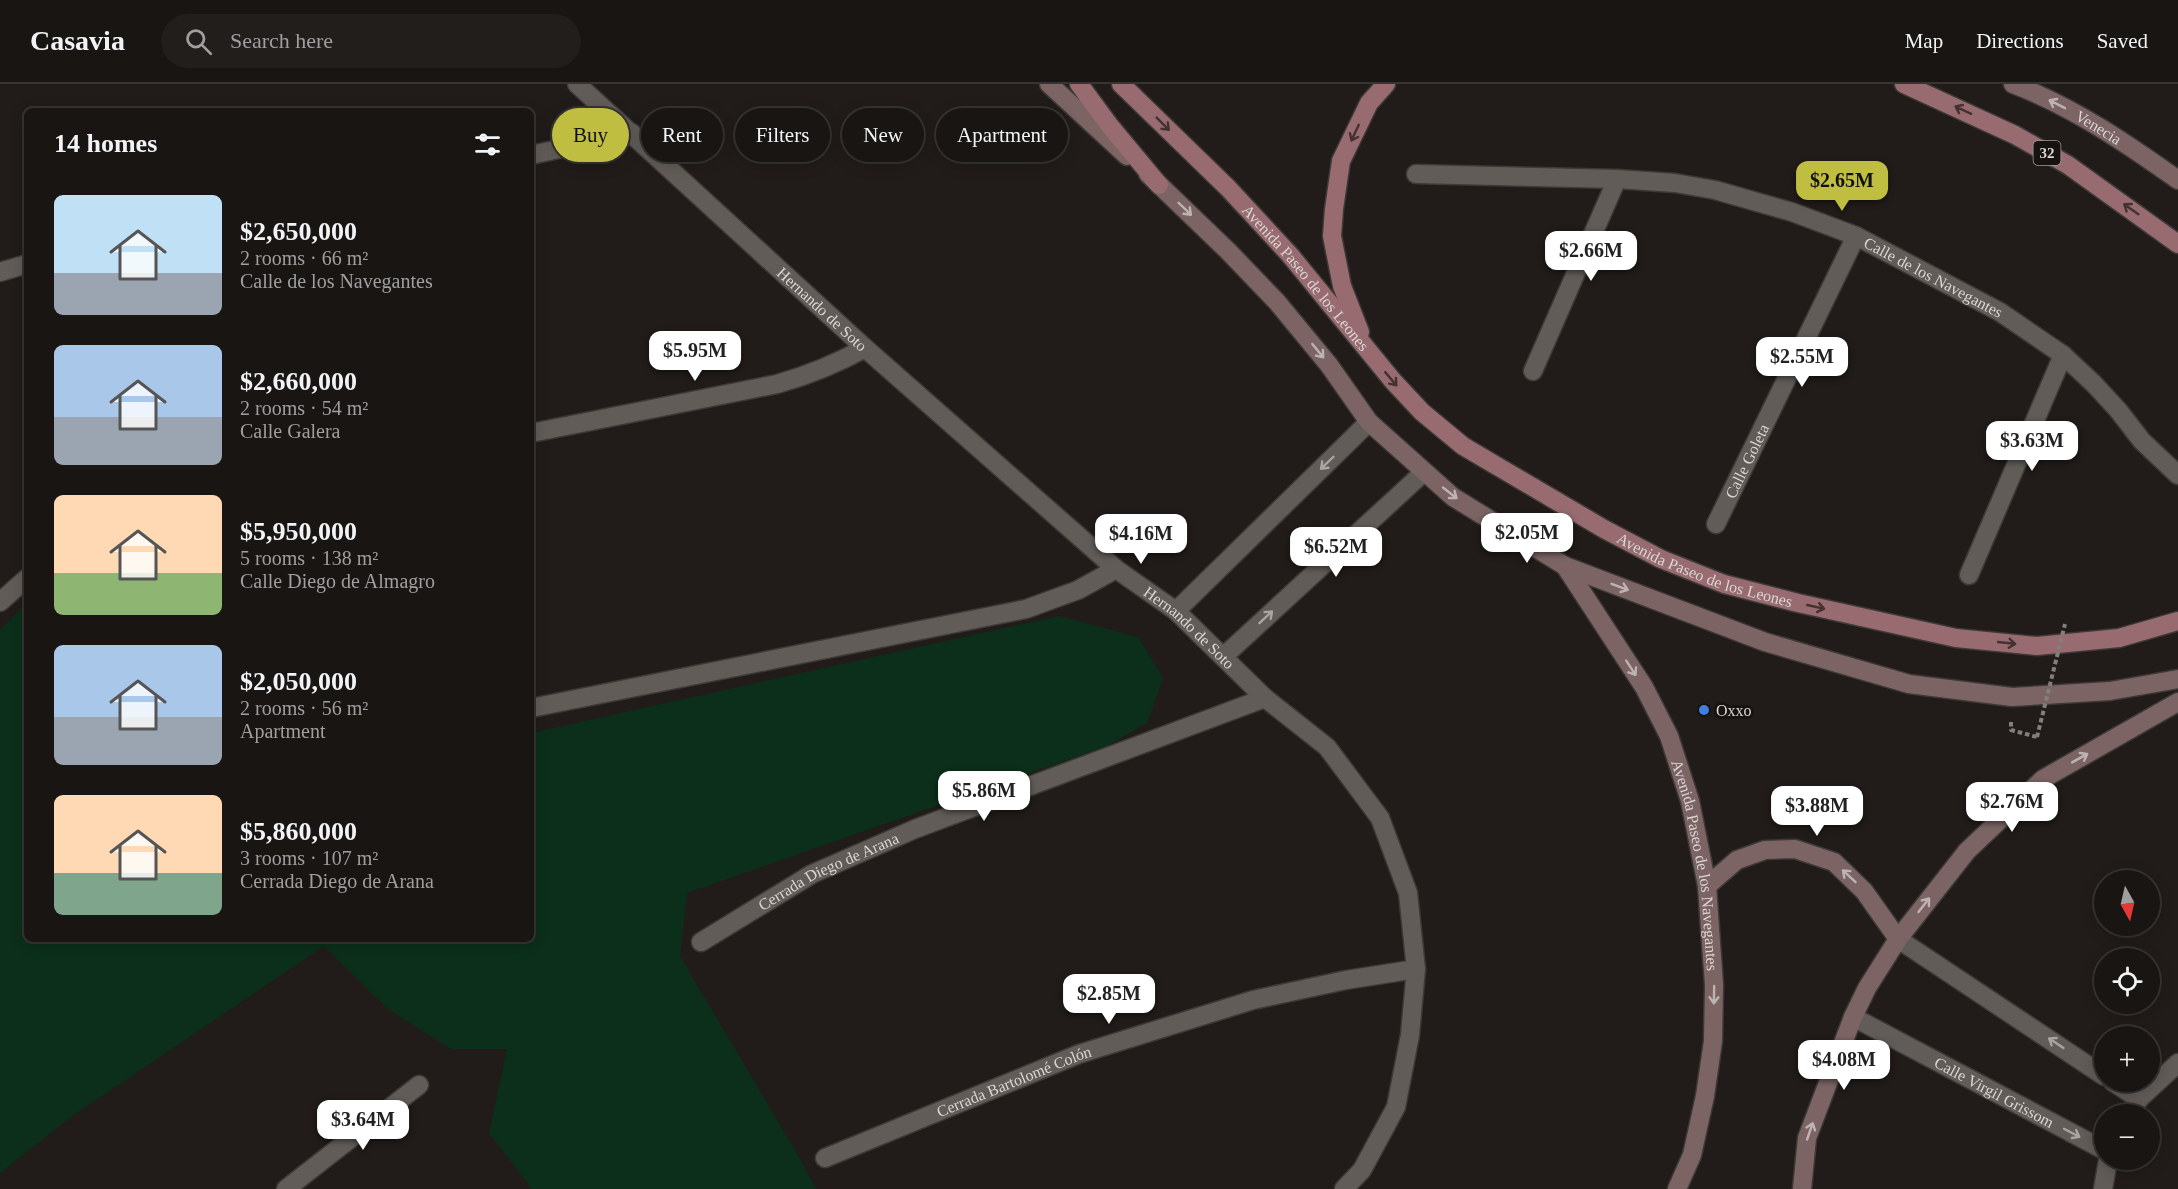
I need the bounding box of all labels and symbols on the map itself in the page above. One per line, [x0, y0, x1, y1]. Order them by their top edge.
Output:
one-way arrow [2049, 98, 2067, 109]
one-way arrow [1955, 104, 1973, 116]
street label: Venecia [2072, 107, 2125, 148]
one-way arrow [1156, 117, 1171, 132]
one-way arrow [1348, 123, 1360, 141]
road number: 32 [2034, 141, 2060, 165]
pin: $2.65M [1793, 161, 1891, 212]
street label: Avenida Paseo de los Leones [1239, 201, 1373, 354]
one-way arrow [1177, 202, 1192, 216]
one-way arrow [2123, 203, 2139, 215]
pin: $2.66M [1542, 231, 1640, 282]
street label: Calle de los Navegantes [1861, 234, 2006, 321]
street label: Hernando de Soto [774, 264, 870, 355]
pin: $5.95M [646, 331, 744, 382]
pin: $2.55M [1753, 337, 1851, 388]
one-way arrow [1311, 343, 1325, 358]
one-way arrow [1385, 371, 1398, 387]
street label: Calle Goleta [1722, 421, 1772, 501]
pin: $3.63M [1983, 421, 2081, 472]
one-way arrow [1320, 455, 1335, 470]
one-way arrow [1441, 487, 1457, 500]
pin: $2.05M [1478, 513, 1576, 564]
pin: $4.16M [1092, 514, 1190, 565]
pin: $6.52M [1287, 527, 1385, 578]
street label: Avenida Paseo de los Leones [1614, 529, 1794, 610]
one-way arrow [1610, 582, 1628, 593]
street label: Hernando de Soto [1140, 583, 1238, 672]
one-way arrow [1805, 602, 1825, 613]
one-way arrow [1258, 611, 1273, 625]
one-way arrow [1997, 638, 2016, 649]
one-way arrow [1625, 659, 1637, 676]
place label: Oxxo [1716, 702, 1752, 719]
marker: Oxxo [1697, 703, 1711, 717]
one-way arrow [2071, 752, 2088, 764]
street label: Avenida Paseo de los Navegantes [1668, 757, 1721, 971]
pin: $5.86M [935, 771, 1033, 822]
pin: $2.76M [1963, 782, 2061, 833]
pin: $3.88M [1768, 786, 1866, 837]
street label: Cerrada Diego de Arana [755, 829, 901, 914]
one-way arrow [1842, 869, 1857, 884]
north arrow [2094, 870, 2160, 936]
one-way arrow [1918, 898, 1931, 914]
pin: $2.85M [1060, 974, 1158, 1025]
one-way arrow [1708, 984, 1720, 1004]
one-way arrow [2048, 1037, 2065, 1049]
pin: $4.08M [1795, 1040, 1893, 1091]
street label: Cerrada Bartolomé Colón [934, 1043, 1093, 1120]
street label: Calle Virgil Grissom [1932, 1054, 2057, 1131]
pin: $3.64M [314, 1100, 412, 1151]
one-way arrow [1806, 1122, 1817, 1141]
one-way arrow [2063, 1128, 2081, 1139]

